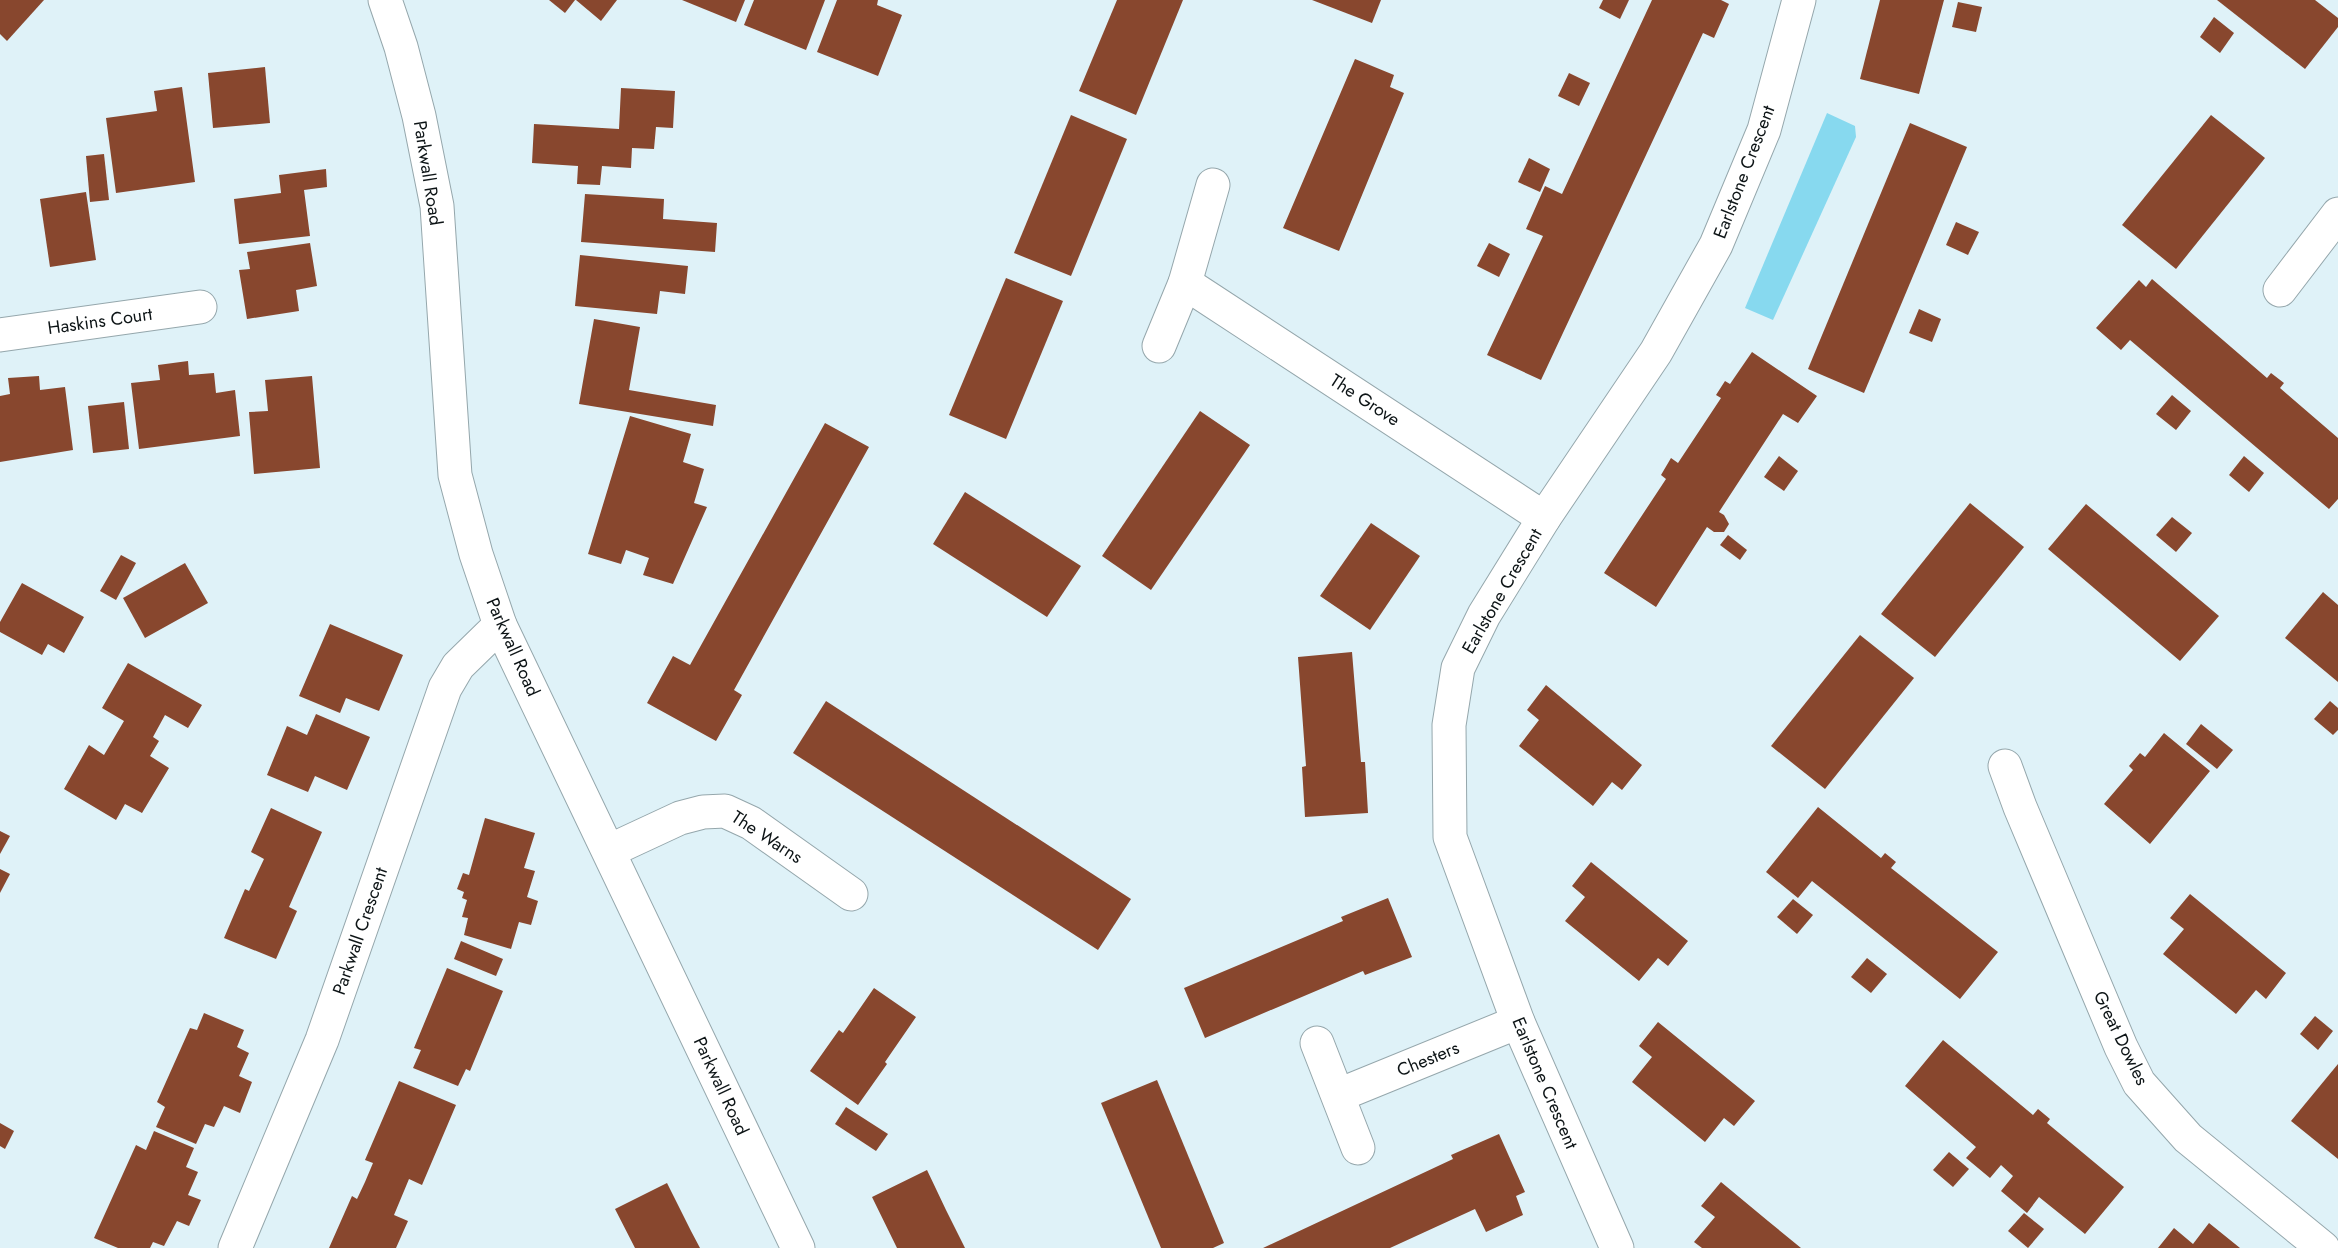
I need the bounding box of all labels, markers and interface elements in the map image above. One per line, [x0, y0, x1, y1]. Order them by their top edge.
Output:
street label: Earlstone Crescent [1707, 101, 1782, 242]
street label: Parkwall Road [407, 119, 449, 227]
street label: Haskins Court [46, 301, 155, 341]
street label: The Grove [1325, 368, 1405, 432]
street label: Earlstone Crescent [1456, 523, 1549, 658]
street label: Parkwall Road [480, 593, 546, 701]
street label: The Warns [726, 804, 808, 870]
street label: Parkwall Crescent [326, 863, 394, 998]
street label: Great Dowles [2087, 986, 2155, 1090]
street label: Earlstone Crescent [1506, 1013, 1585, 1154]
street label: Parkwall Road [687, 1033, 755, 1139]
street label: Chesters [1393, 1035, 1463, 1083]

